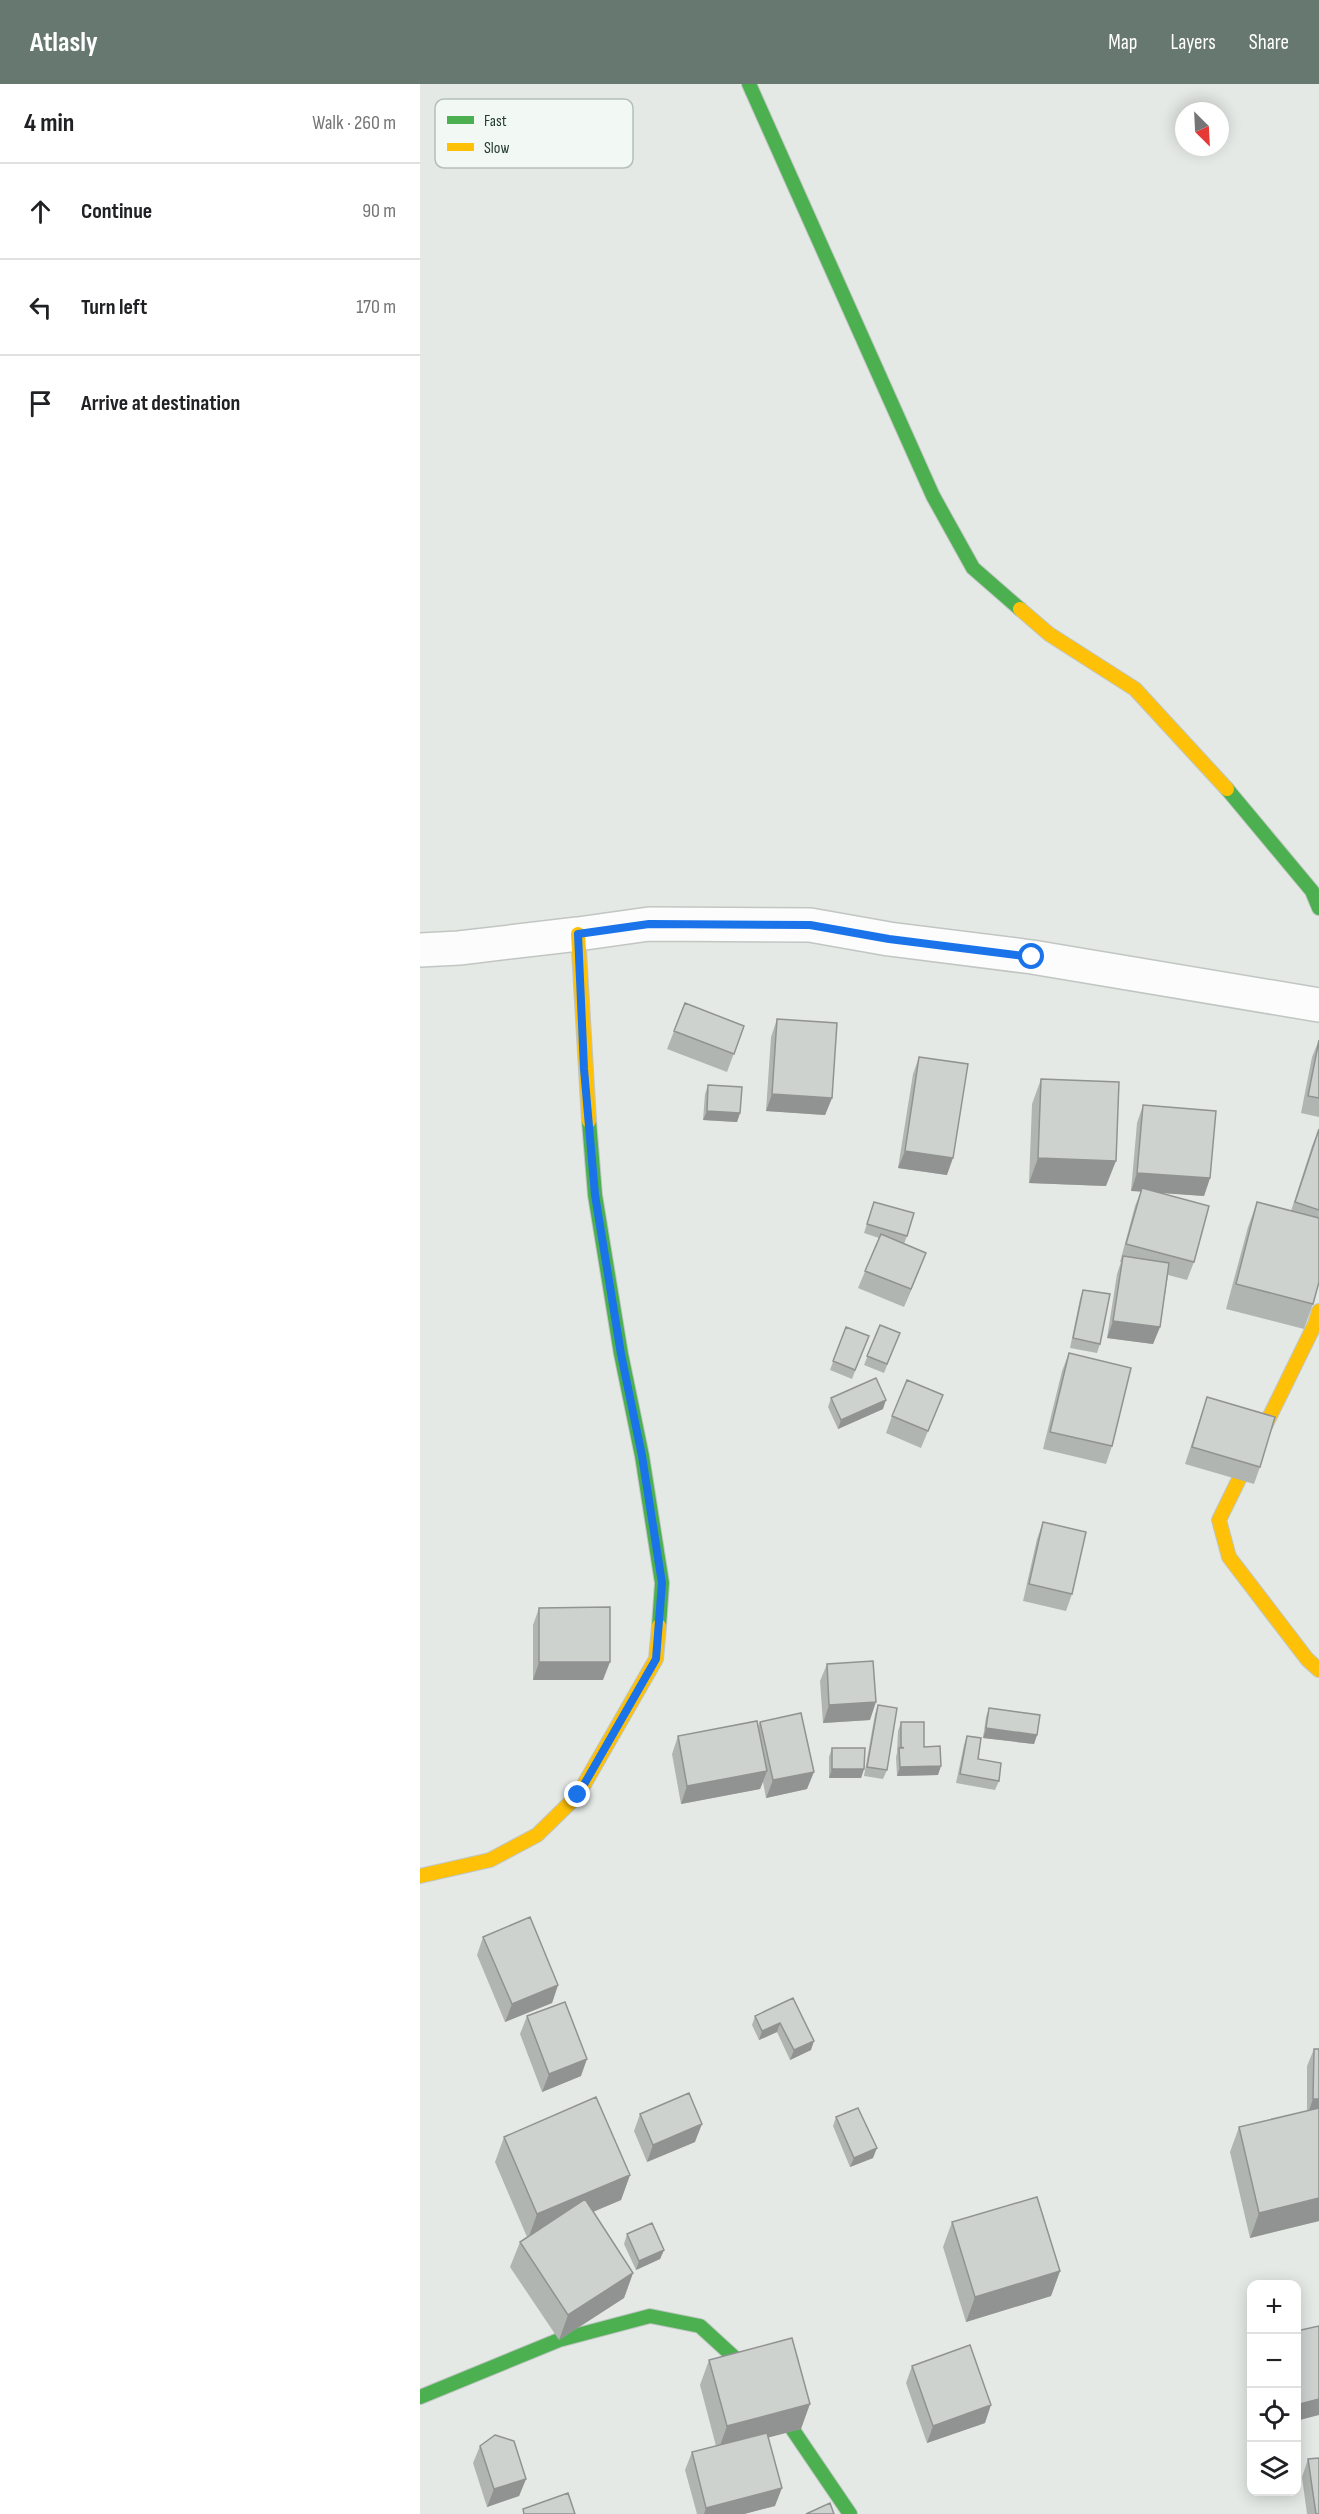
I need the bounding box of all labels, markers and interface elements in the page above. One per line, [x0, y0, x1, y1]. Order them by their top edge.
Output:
text: Atlasly [30, 26, 98, 59]
text: Map [1108, 30, 1137, 55]
text: Layers [1170, 30, 1216, 55]
text: Share [1249, 30, 1289, 55]
legend [435, 99, 633, 168]
north arrow [1175, 102, 1229, 156]
text: 4 min [24, 108, 74, 139]
text: Walk · 260 m [312, 111, 396, 135]
text: Fast [484, 112, 507, 131]
text: Slow [484, 139, 509, 158]
icon: ahead [24, 195, 57, 228]
text: Continue [81, 198, 152, 225]
text: 90 m [362, 199, 396, 223]
icon: left [24, 291, 57, 324]
text: Turn left [81, 294, 147, 321]
text: 170 m [356, 295, 396, 319]
icon: arrive [24, 387, 57, 420]
text: Arrive at destination [81, 390, 240, 417]
route start [1018, 943, 1044, 969]
route end [564, 1781, 590, 1807]
map controls [1247, 2280, 1301, 2496]
button: + [1247, 2280, 1301, 2334]
button: − [1247, 2334, 1301, 2388]
button: locate [1247, 2388, 1301, 2442]
button: layers [1247, 2442, 1301, 2496]

